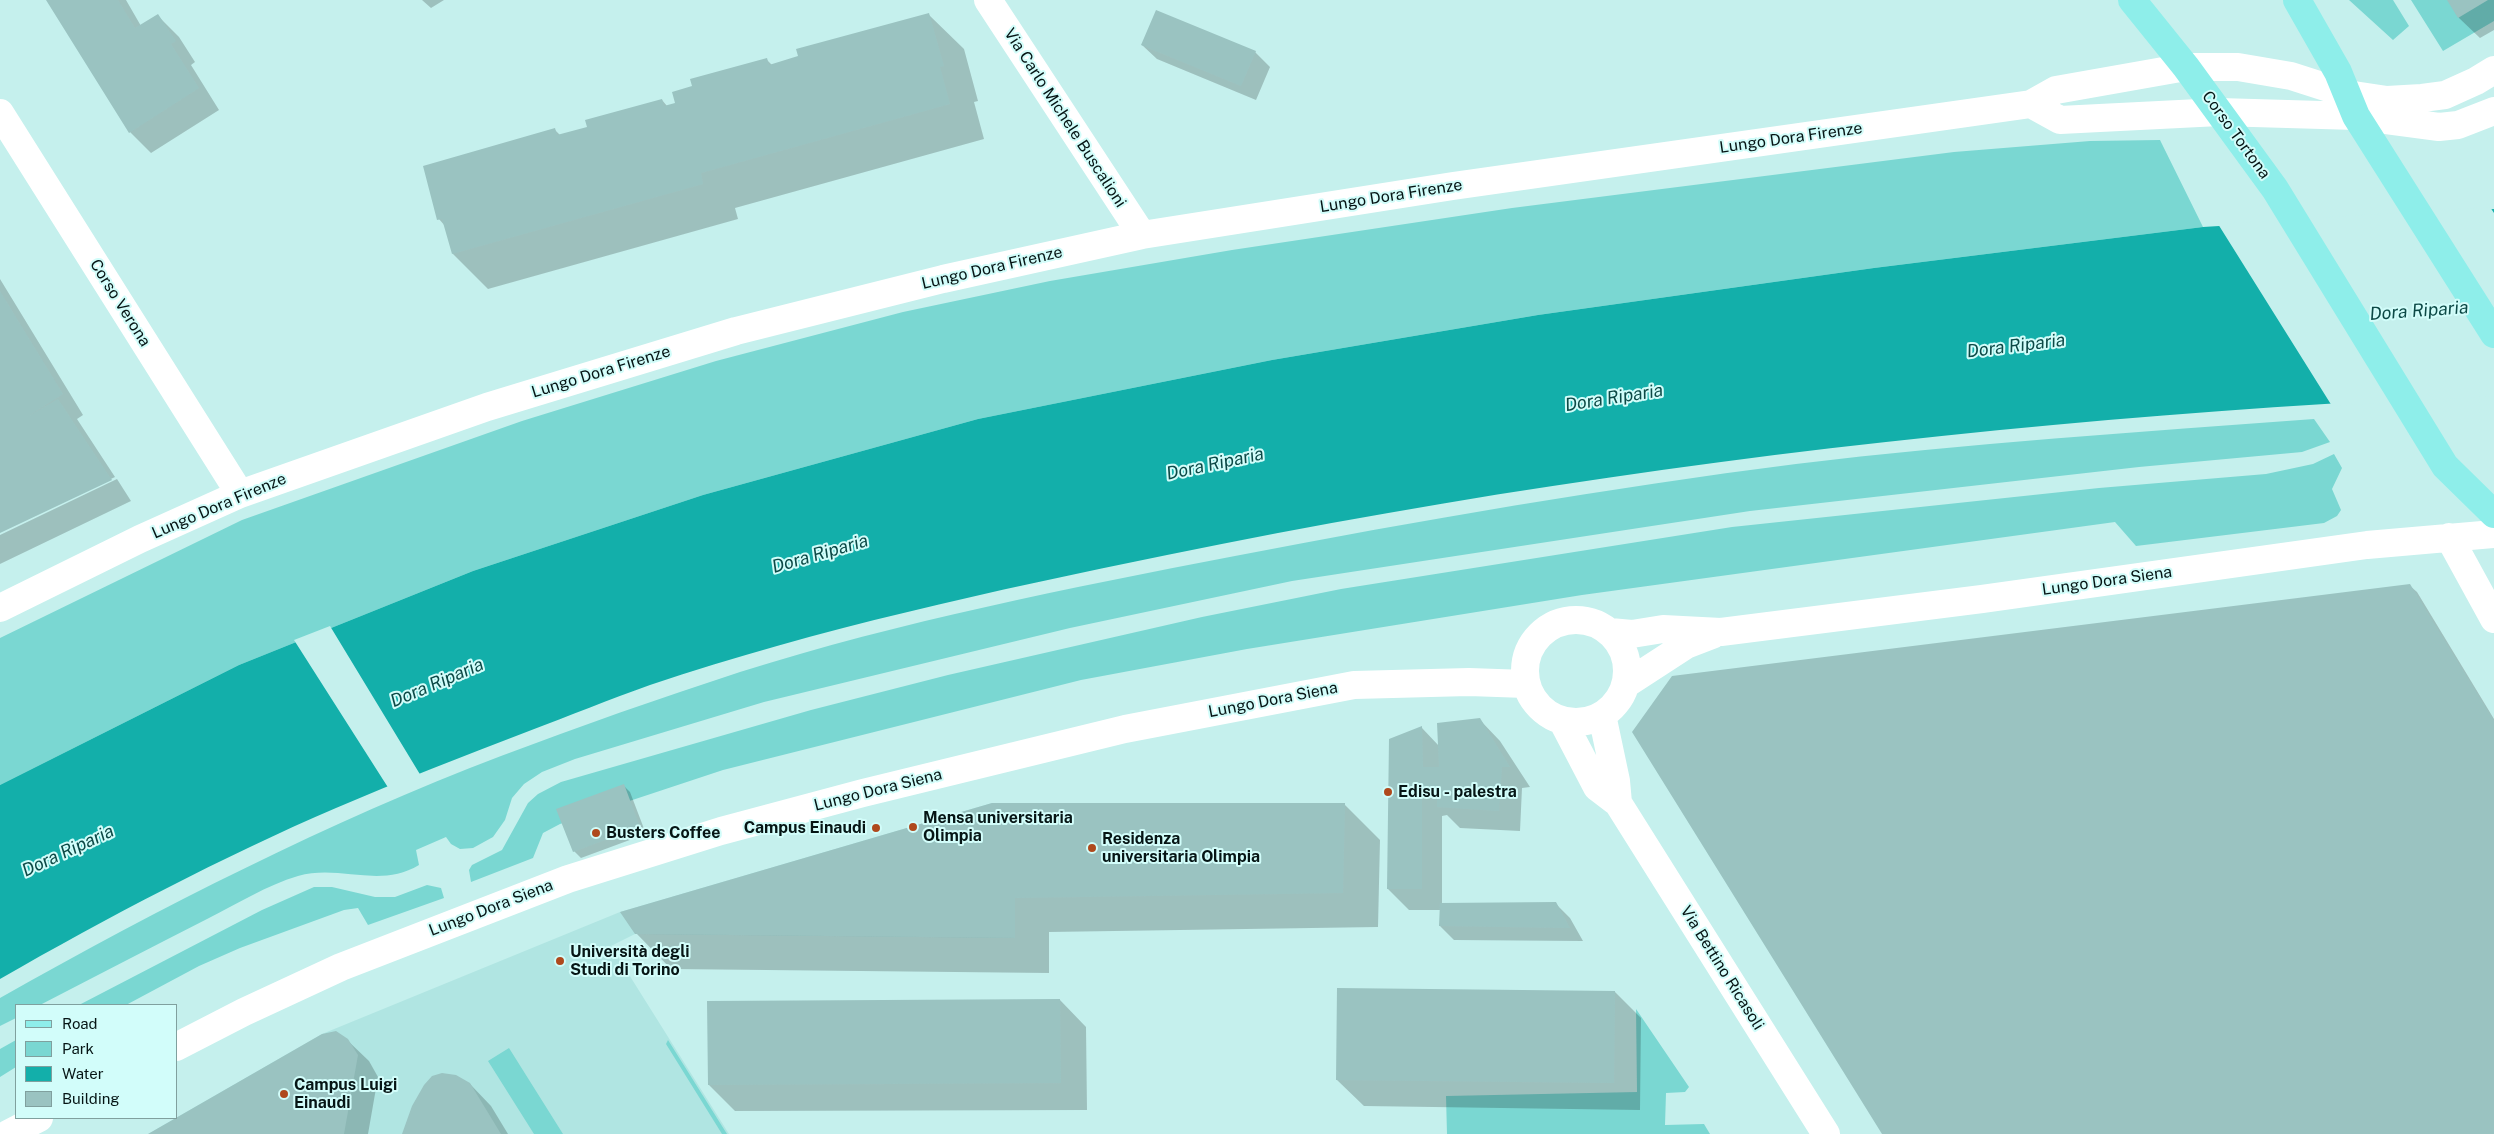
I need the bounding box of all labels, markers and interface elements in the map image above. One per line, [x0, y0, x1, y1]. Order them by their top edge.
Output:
street label: Via Carlo Michele Buscalioni [1000, 25, 1130, 211]
street label: Corso Tortona [2198, 87, 2274, 183]
street label: Lungo Dora Firenze [1718, 118, 1864, 158]
street label: Lungo Dora Firenze [1318, 175, 1464, 217]
street label: Lungo Dora Firenze [920, 242, 1064, 294]
street label: Corso Verona [85, 256, 155, 350]
water label: Dora Riparia [2369, 297, 2469, 325]
water label: Dora Riparia [1966, 329, 2066, 363]
street label: Lungo Dora Firenze [529, 342, 673, 402]
water label: Dora Riparia [1563, 380, 1665, 416]
water label: Dora Riparia [1164, 443, 1266, 485]
street label: Lungo Dora Firenze [149, 469, 289, 543]
water label: Dora Riparia [769, 530, 871, 578]
street label: Lungo Dora Siena [2041, 562, 2173, 600]
water label: Dora Riparia [387, 654, 487, 712]
street label: Lungo Dora Siena [1207, 678, 1339, 722]
street label: Lungo Dora Siena [812, 765, 944, 815]
place label: Edisu - palestra [1398, 782, 1517, 802]
marker: Edisu - palestra [1382, 786, 1394, 798]
place label: Mensa universitaria Olimpia [923, 808, 1073, 846]
place label: Campus Einaudi [744, 818, 866, 838]
water label: Dora Riparia [19, 820, 117, 882]
marker: Mensa universitaria Olimpia [907, 821, 919, 833]
marker: Campus Einaudi [870, 822, 882, 834]
place label: Busters Coffee [606, 823, 721, 843]
marker: Busters Coffee [590, 827, 602, 839]
place label: Residenza universitaria Olimpia [1102, 829, 1260, 867]
marker: Residenza universitaria Olimpia [1086, 842, 1098, 854]
street label: Lungo Dora Siena [426, 876, 556, 940]
street label: Via Bettino Ricasoli [1676, 902, 1768, 1034]
place label: Università degli Studi di Torino [570, 942, 690, 980]
marker: Università degli Studi di Torino [554, 955, 566, 967]
legend [15, 1004, 178, 1119]
text: Road [62, 1015, 98, 1032]
text: Park [62, 1040, 94, 1057]
text: Water [62, 1065, 104, 1082]
place label: Campus Luigi Einaudi [294, 1075, 397, 1113]
marker: Campus Luigi Einaudi [278, 1088, 290, 1100]
text: Building [62, 1090, 120, 1107]

